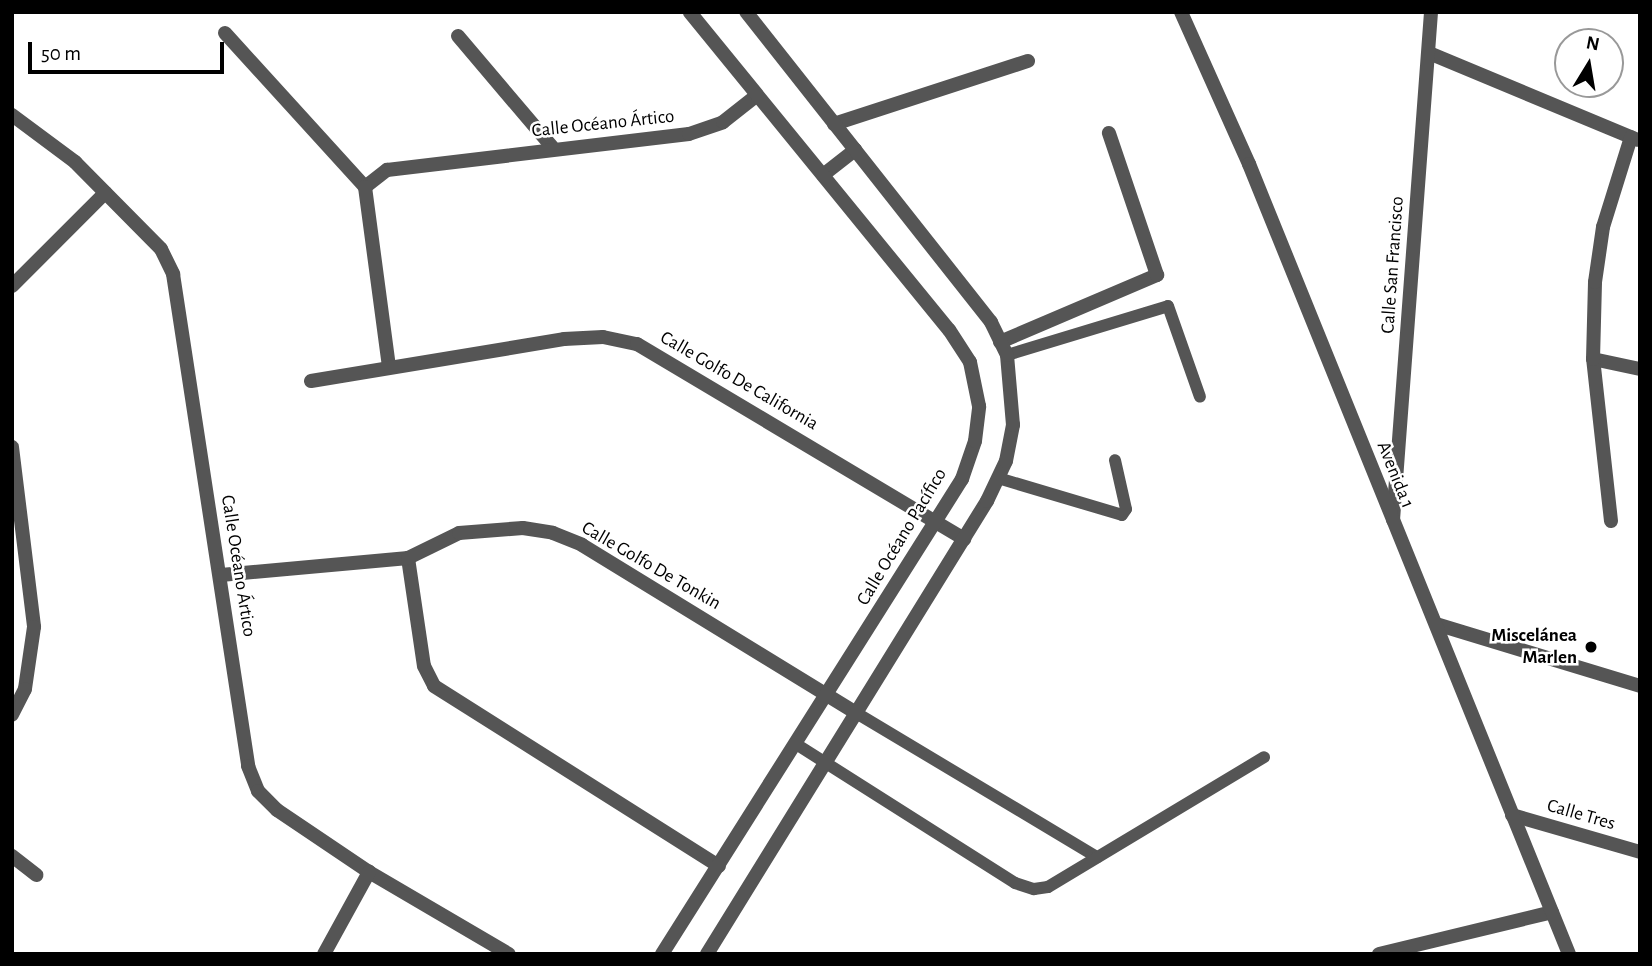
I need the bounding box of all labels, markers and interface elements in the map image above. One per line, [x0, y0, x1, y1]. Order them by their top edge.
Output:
scale bar [32, 28, 228, 72]
north arrow [1554, 28, 1624, 98]
text: N [1584, 33, 1601, 54]
text: 50 m [41, 43, 81, 64]
street label: Calle Océano Ártico [531, 105, 675, 143]
street label: Calle San Francisco [1377, 196, 1409, 334]
street label: Calle Golfo De California [656, 326, 822, 436]
street label: Avenida 1 [1371, 438, 1419, 512]
street label: Calle Océano Pacífico [852, 464, 952, 610]
street label: Calle Océano Ártico [216, 494, 260, 638]
street label: Calle Golfo De Tonkin [577, 517, 725, 615]
place label: Miscelánea Marlen [1491, 625, 1577, 669]
marker: Miscelánea Marlen [1583, 639, 1599, 655]
street label: Calle Tres [1544, 794, 1618, 836]

